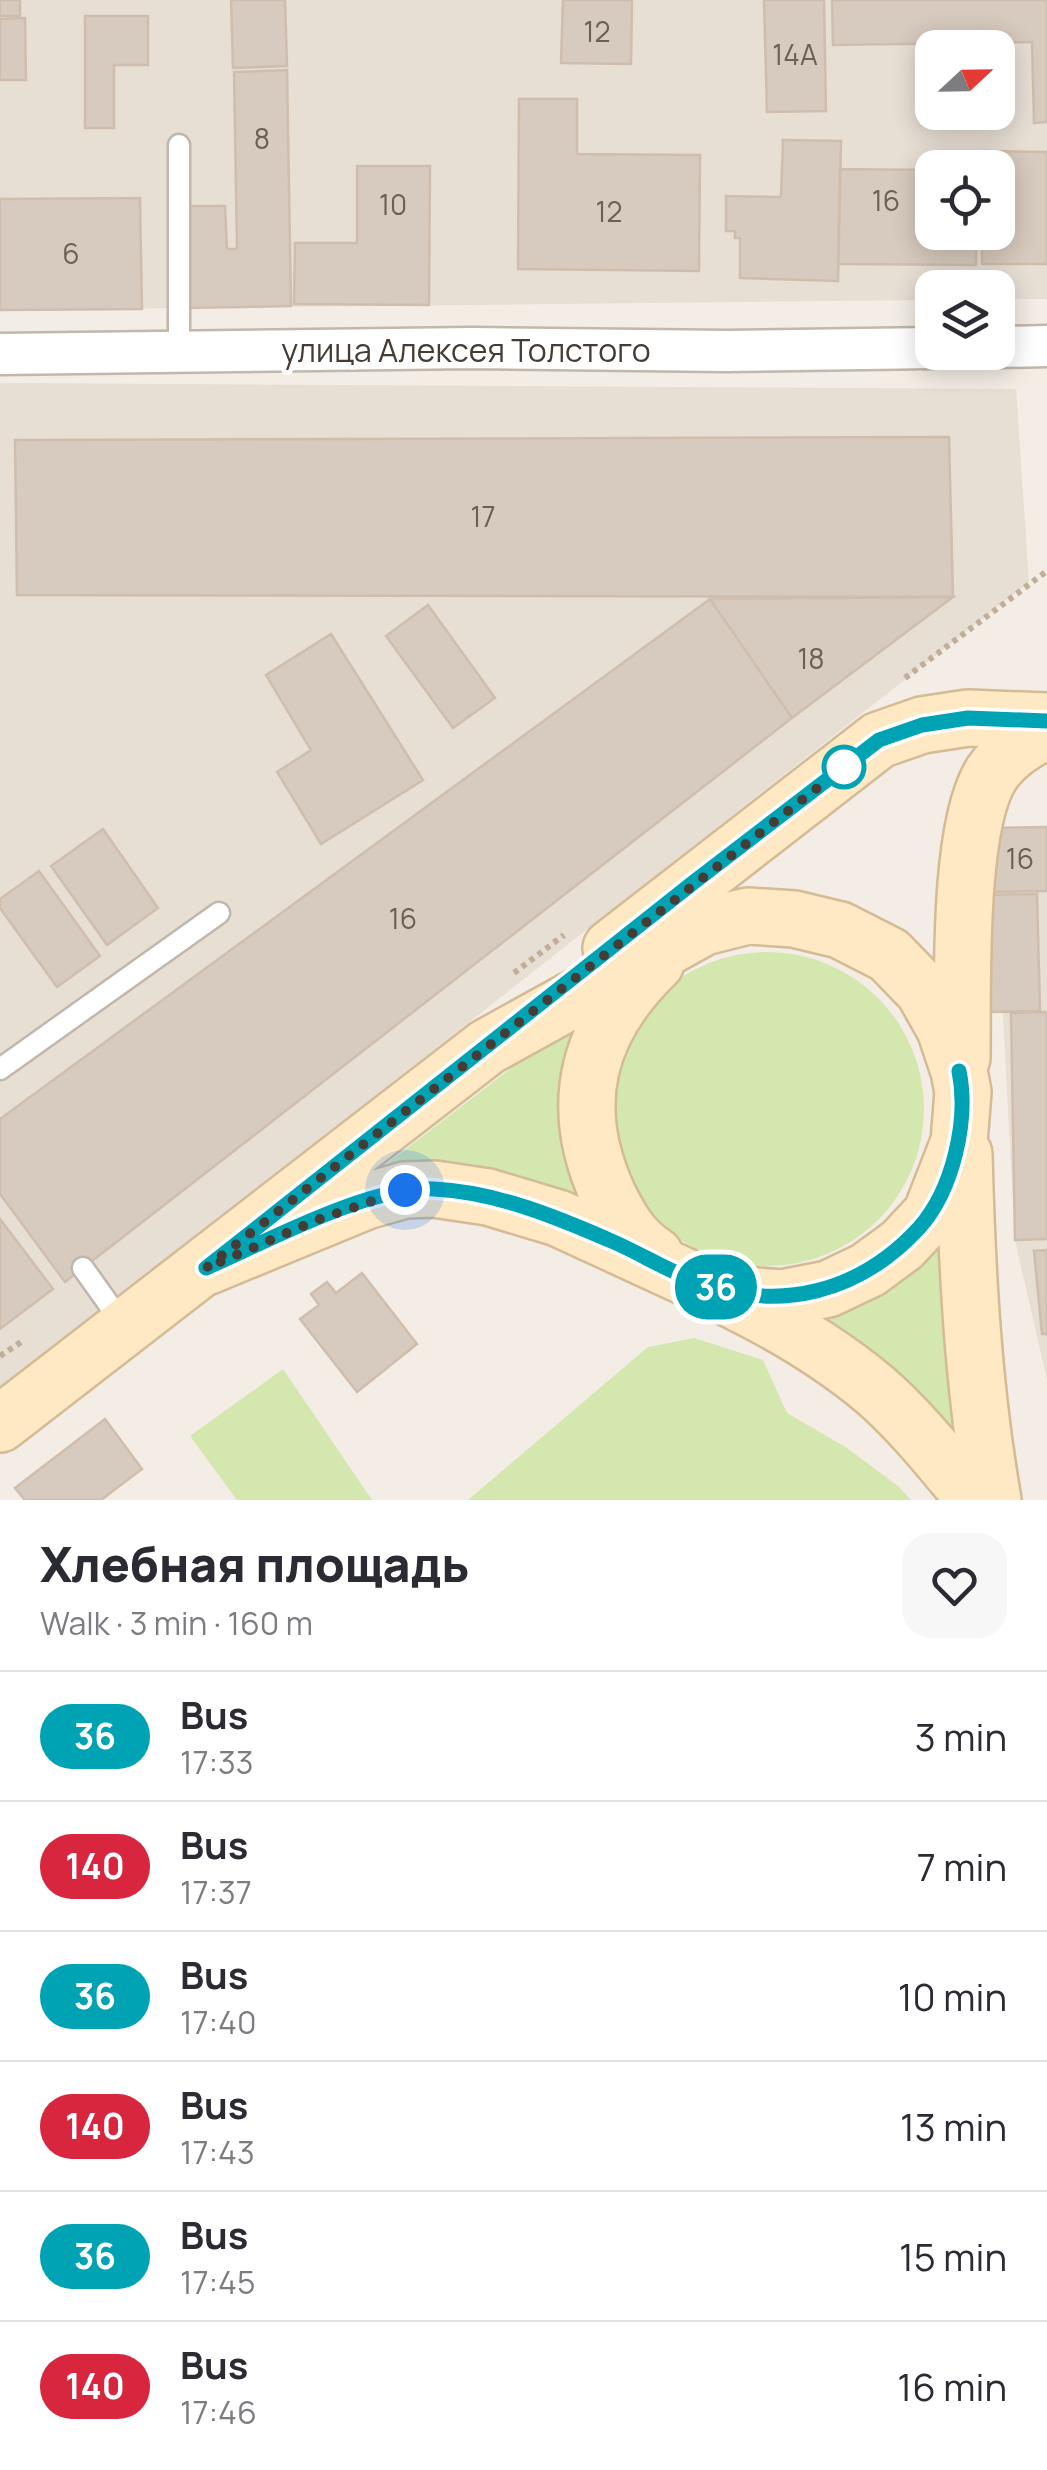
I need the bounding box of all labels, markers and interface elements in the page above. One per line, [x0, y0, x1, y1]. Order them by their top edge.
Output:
house number: 12 [584, 12, 610, 50]
north arrow [915, 30, 1015, 130]
map controls [915, 30, 1015, 370]
house number: 14А [772, 35, 818, 73]
house number: 8 [254, 119, 270, 157]
button: locate [915, 150, 1015, 250]
house number: 16 [872, 181, 900, 219]
house number: 10 [379, 185, 407, 223]
house number: 12 [596, 192, 622, 230]
house number: 6 [62, 234, 80, 272]
button: layers [915, 270, 1015, 370]
street label: улица Алексея Толстого [281, 328, 651, 372]
house number: 17 [471, 497, 495, 535]
house number: 18 [797, 639, 825, 677]
unlabelled marker [823, 746, 865, 788]
house number: 16 [1006, 839, 1034, 877]
house number: 16 [389, 899, 417, 937]
your location [380, 1165, 430, 1215]
line badge: 36 [671, 1254, 761, 1320]
text: 36 [695, 1263, 737, 1311]
text: Хлебная площадь [40, 1531, 469, 1596]
button: heart [902, 1533, 1007, 1638]
text: Walk · 3 min · 160 m [40, 1601, 313, 1645]
text: Bus [180, 1688, 248, 1740]
text: 3 min [915, 1710, 1007, 1762]
text: 36 [74, 1712, 116, 1760]
text: 17:33 [180, 1740, 254, 1784]
text: Bus [180, 1818, 248, 1870]
text: 7 min [917, 1840, 1007, 1892]
text: 140 [65, 1842, 125, 1890]
text: 17:37 [180, 1870, 252, 1914]
text: Bus [180, 1948, 248, 2000]
text: 10 min [898, 1970, 1007, 2022]
text: 36 [74, 1972, 116, 2020]
text: 17:40 [180, 2000, 257, 2044]
text: Bus [180, 2078, 248, 2130]
text: 13 min [900, 2100, 1007, 2152]
text: 140 [65, 2102, 125, 2150]
text: 17:43 [180, 2130, 255, 2174]
text: Bus [180, 2208, 248, 2260]
text: 15 min [899, 2230, 1007, 2282]
text: 36 [74, 2232, 116, 2280]
text: 17:45 [180, 2260, 255, 2304]
text: Bus [180, 2338, 248, 2390]
text: 16 min [897, 2360, 1007, 2412]
text: 140 [65, 2362, 125, 2410]
text: 17:46 [180, 2390, 257, 2434]

